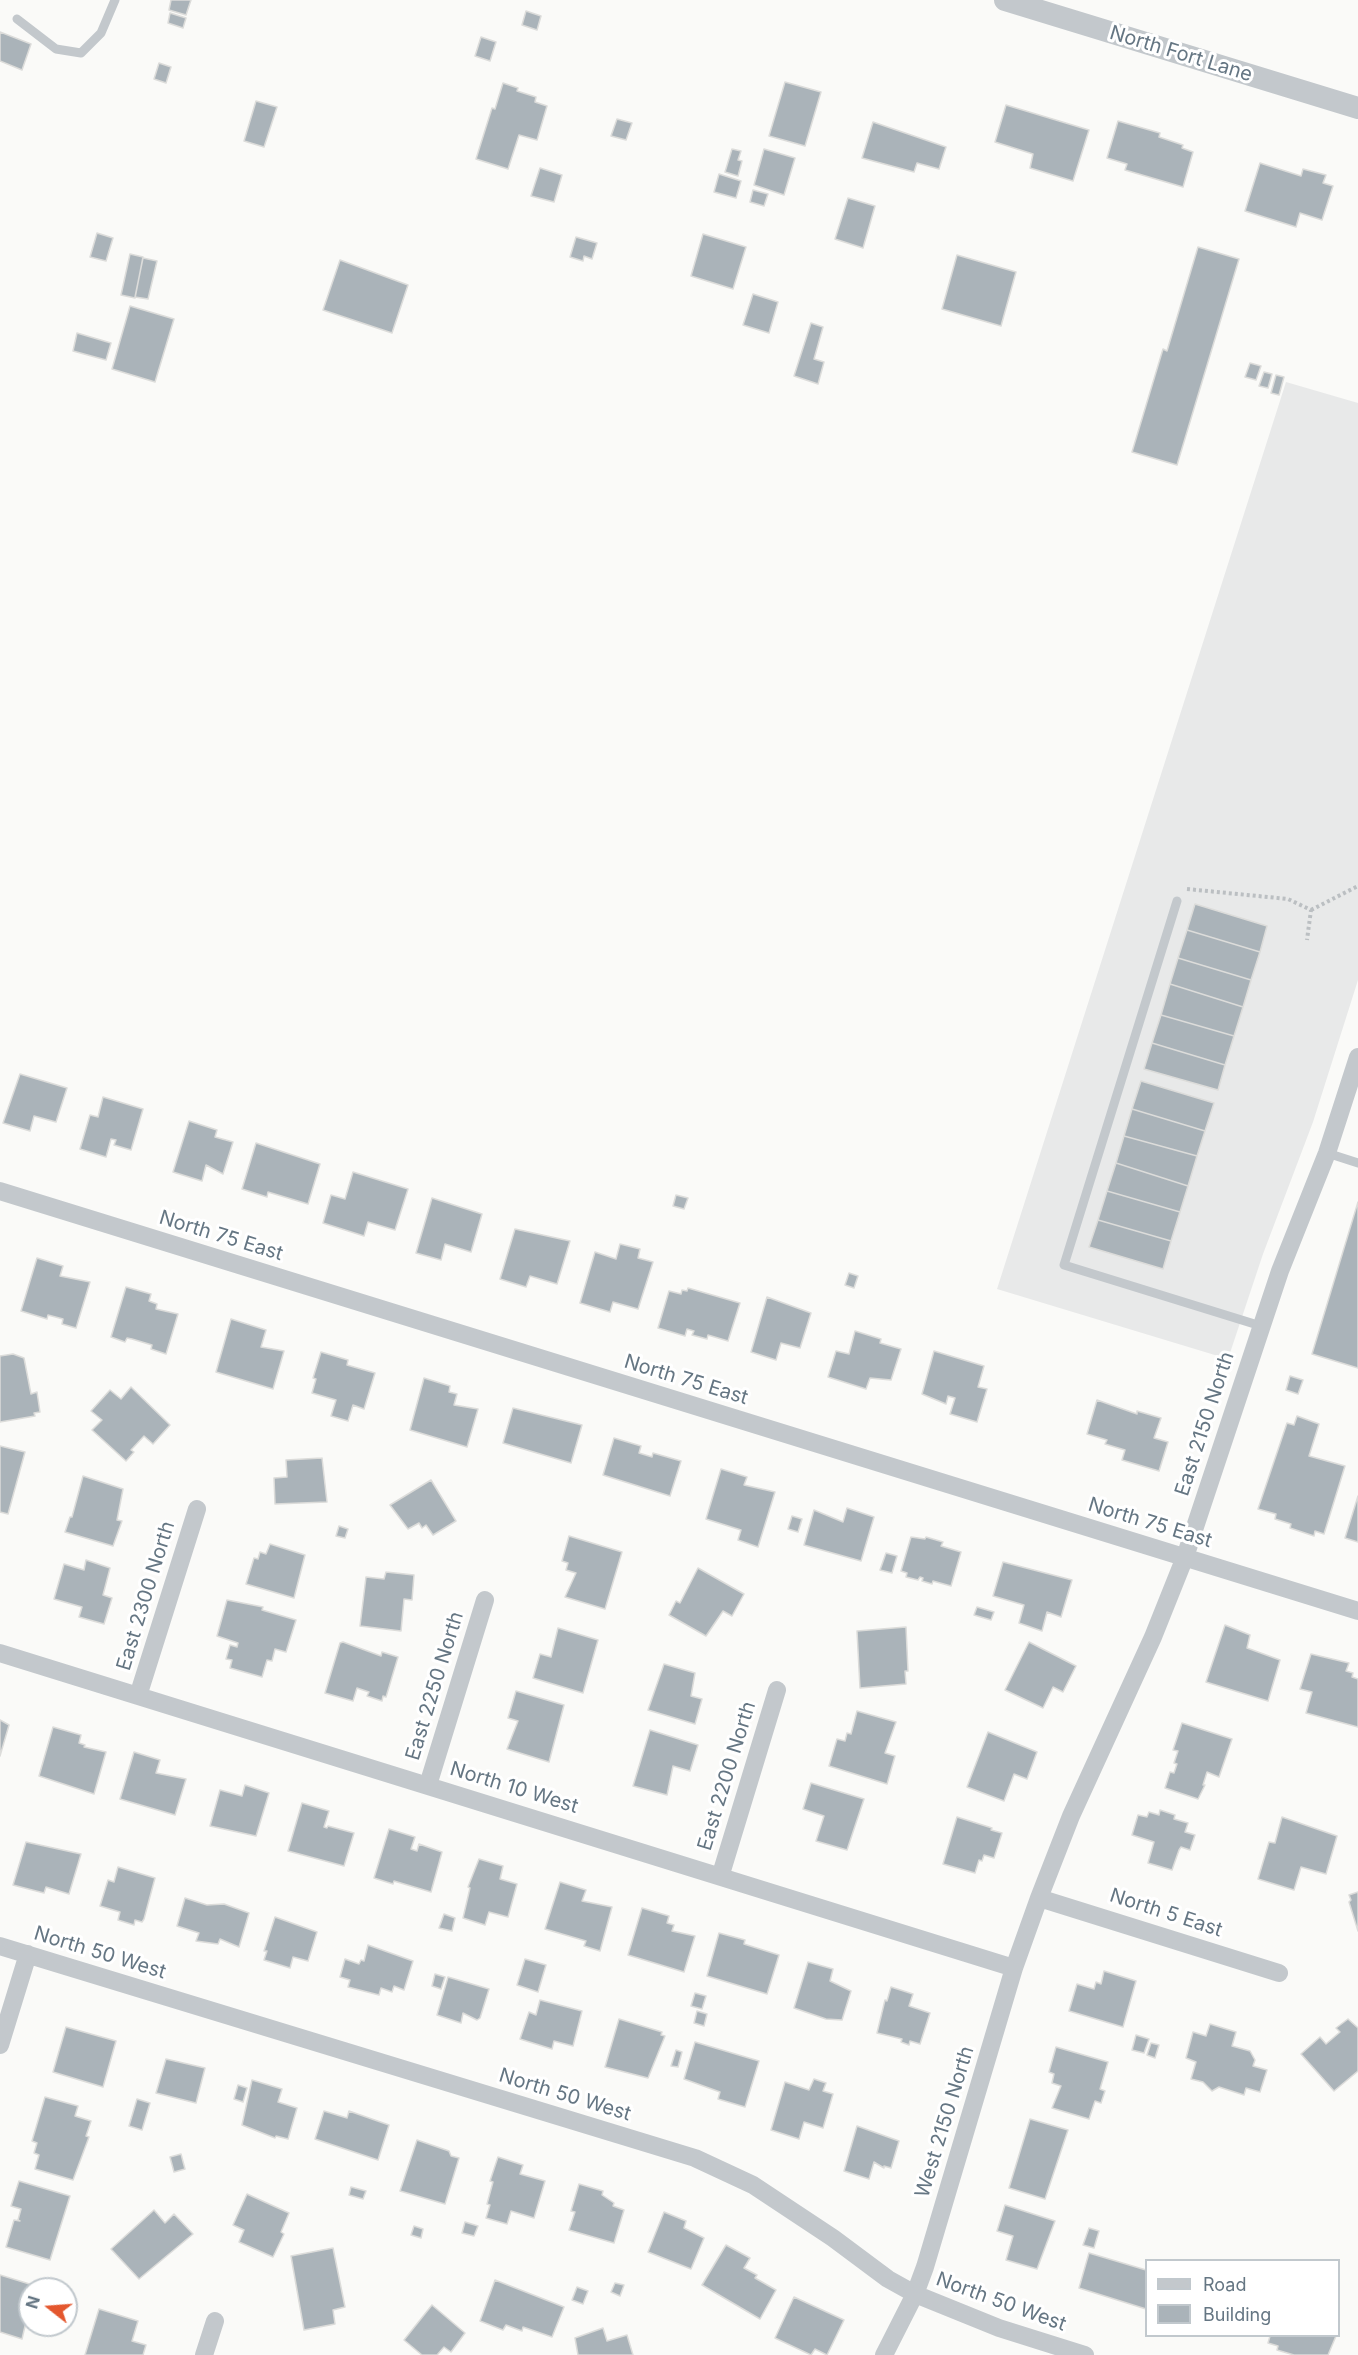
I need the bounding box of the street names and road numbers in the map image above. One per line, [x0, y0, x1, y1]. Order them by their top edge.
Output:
street label: North Fort Lane [1107, 21, 1255, 87]
street label: North 75 East [156, 1206, 286, 1266]
street label: East 2150 North [1170, 1349, 1240, 1499]
street label: North 75 East [621, 1350, 751, 1410]
street label: North 75 East [1085, 1493, 1215, 1553]
street label: East 2300 North [112, 1519, 180, 1673]
street label: East 2250 North [401, 1609, 469, 1763]
street label: East 2200 North [693, 1699, 761, 1853]
street label: North 10 West [447, 1757, 581, 1819]
street label: North 5 East [1107, 1884, 1225, 1942]
street label: North 50 West [31, 1922, 169, 1984]
street label: West 2150 North [911, 2043, 979, 2201]
street label: North 50 West [496, 2064, 634, 2126]
street label: North 50 West [933, 2267, 1069, 2337]

